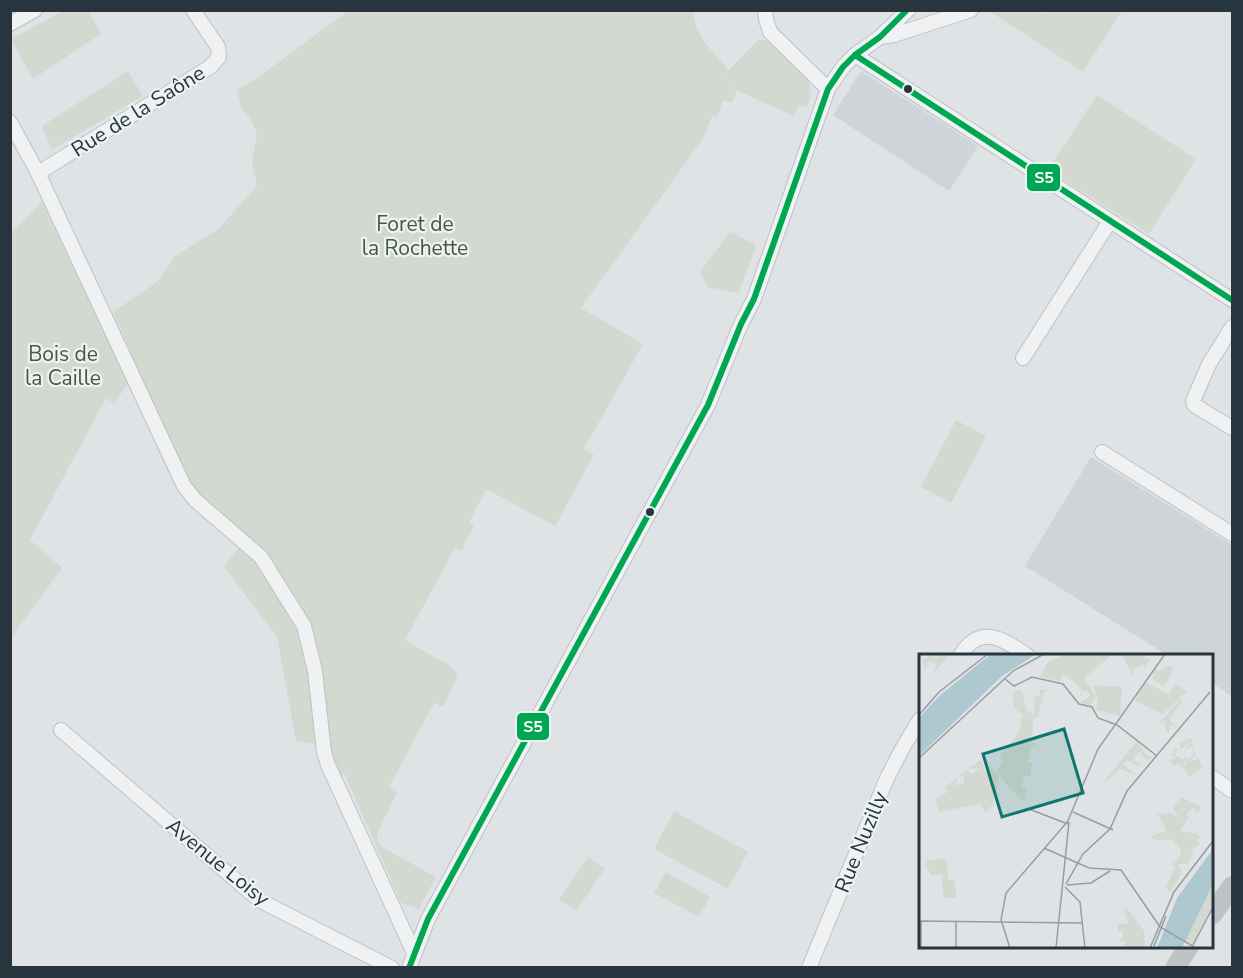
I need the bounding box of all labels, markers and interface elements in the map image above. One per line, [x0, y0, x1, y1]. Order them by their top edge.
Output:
street label: Rue de la Saône [66, 59, 210, 163]
unlabelled marker [902, 83, 914, 95]
line badge: S5 [1026, 163, 1061, 192]
text: S5 [1034, 167, 1054, 189]
park label: Foret de la Rochette [362, 210, 468, 262]
park label: Bois de la Caille [25, 340, 101, 392]
unlabelled marker [644, 506, 656, 518]
inset map [919, 654, 1213, 948]
line badge: S5 [516, 712, 550, 741]
text: S5 [523, 716, 543, 738]
street label: Rue Nuzilly [828, 787, 894, 897]
street label: Avenue Loisy [160, 812, 276, 912]

